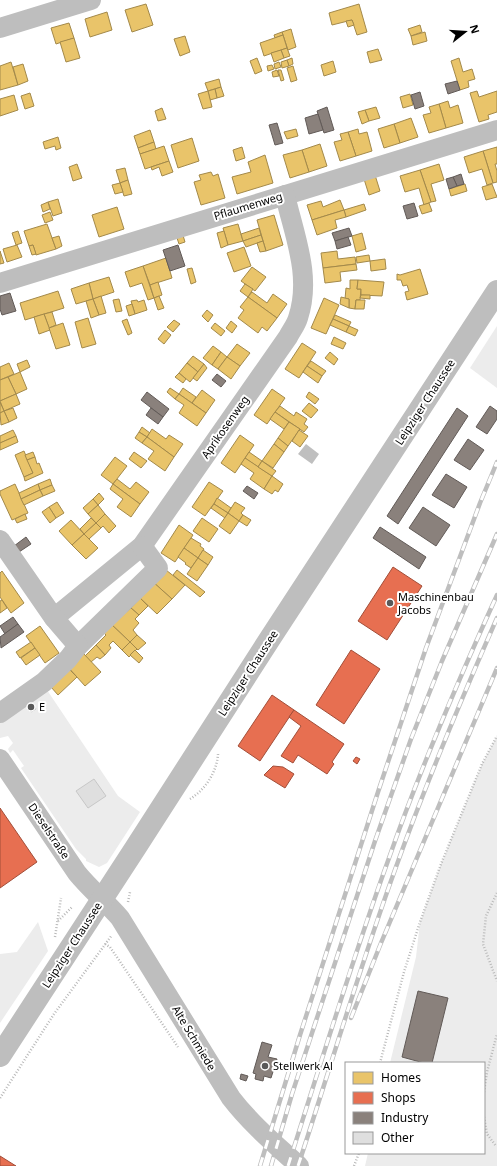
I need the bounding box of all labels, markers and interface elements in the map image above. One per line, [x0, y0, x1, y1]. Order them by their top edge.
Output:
north arrow [445, 12, 485, 52]
text: N [467, 22, 484, 35]
street label: Pflaumenweg [212, 188, 284, 223]
street label: Leipziger Chaussee [391, 356, 458, 448]
street label: Aprikosenweg [197, 392, 252, 461]
place label: Maschinenbau Jacobs [397, 589, 474, 617]
marker: Maschinenbau Jacobs [385, 598, 395, 608]
street label: Leipziger Chaussee [214, 627, 281, 719]
place label: E [39, 699, 45, 714]
marker: E [26, 702, 36, 712]
street label: Dieselstraße [25, 800, 74, 862]
street label: Leipziger Chaussee [38, 899, 105, 991]
street label: Alte Schmiede [169, 1002, 220, 1073]
place label: Stellwerk Al [273, 1058, 333, 1073]
marker: Stellwerk Al [260, 1061, 270, 1071]
legend [345, 1062, 485, 1154]
text: Homes [381, 1069, 421, 1086]
text: Shops [381, 1089, 416, 1106]
text: Industry [381, 1109, 429, 1126]
text: Other [381, 1129, 414, 1146]

